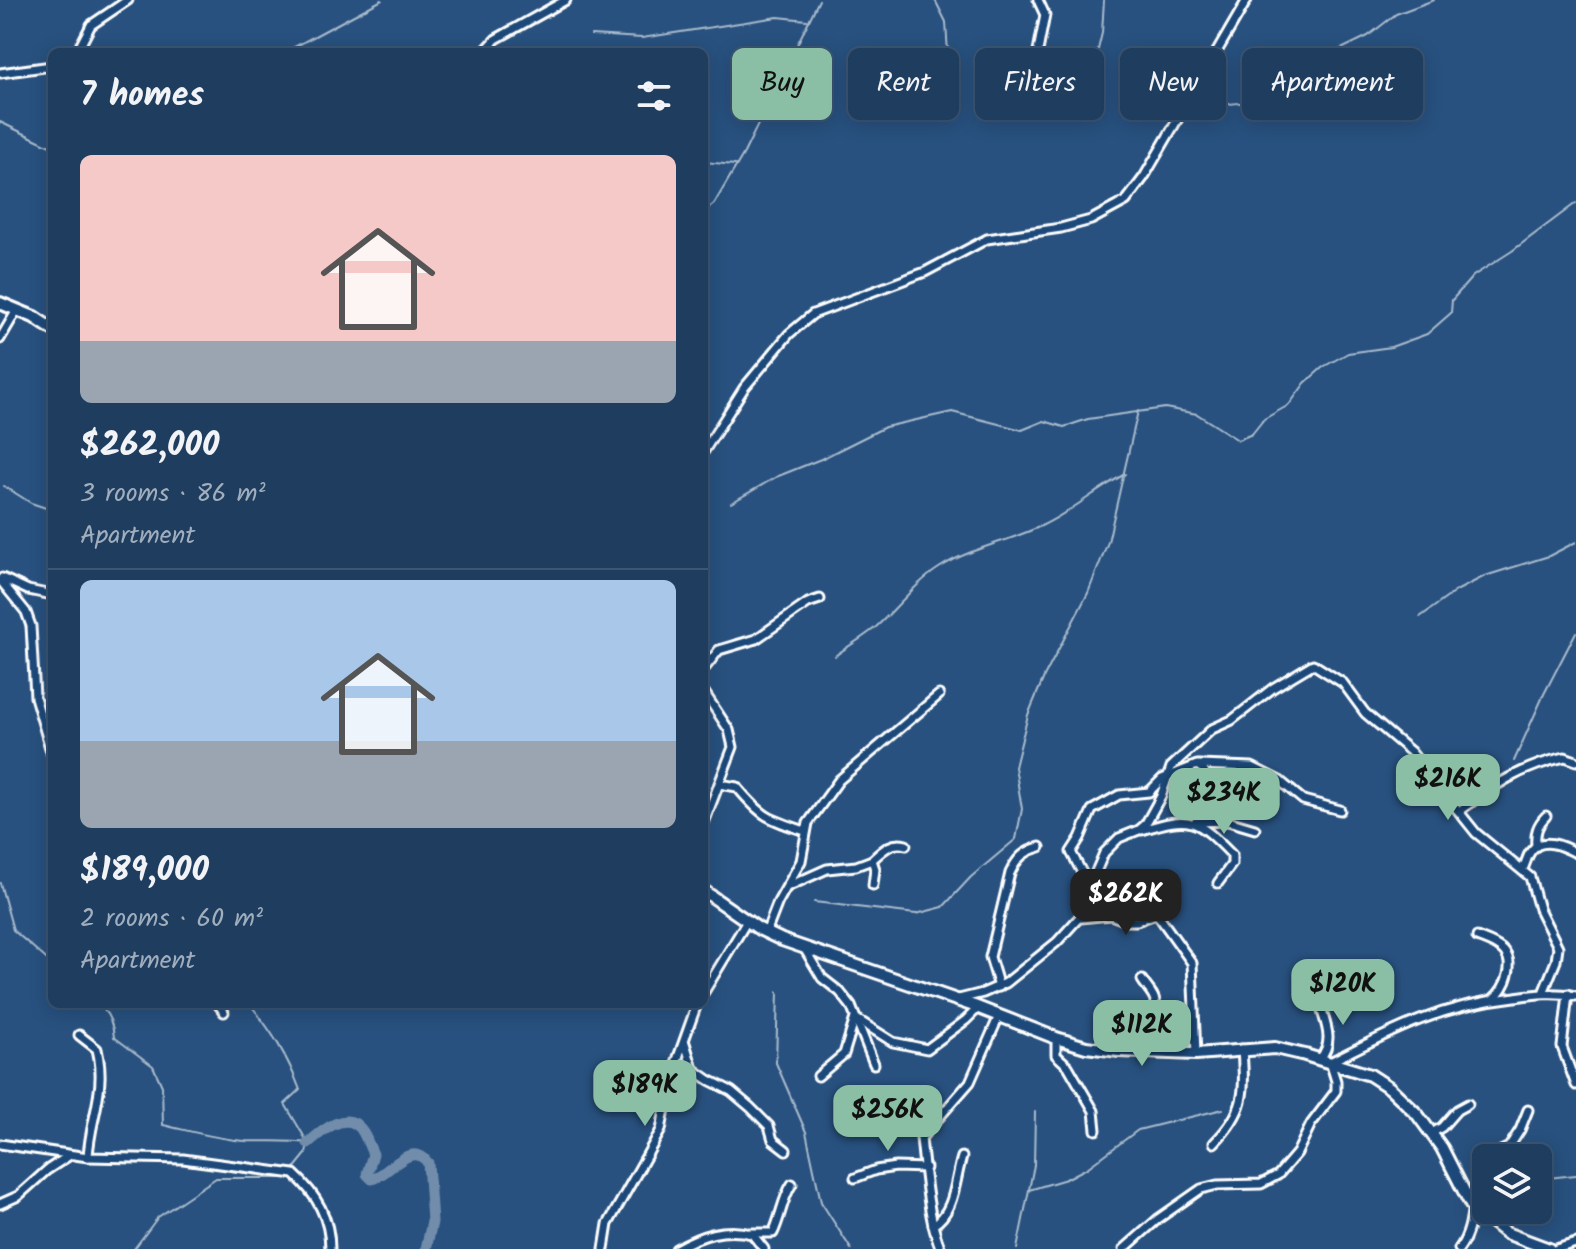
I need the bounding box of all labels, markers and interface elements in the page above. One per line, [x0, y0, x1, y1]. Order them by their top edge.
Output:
chip: Buy [732, 48, 832, 120]
chip: Rent [848, 48, 959, 120]
chip: Filters [975, 48, 1104, 120]
chip: New [1120, 48, 1226, 120]
chip: Apartment [1242, 48, 1423, 120]
text: 7 homes [80, 69, 204, 123]
icon: filters [632, 74, 676, 118]
icon: home [306, 207, 450, 351]
text: $262,000 [80, 419, 219, 473]
text: 3 rooms · 86 m² [80, 473, 265, 515]
text: Apartment [80, 515, 195, 557]
icon: home [306, 632, 450, 776]
pin: $216K [1392, 754, 1504, 822]
text: $216K [1414, 759, 1482, 801]
pin: $234K [1168, 768, 1280, 836]
text: $234K [1187, 773, 1261, 815]
text: $189,000 [80, 844, 209, 898]
pin: $262K [1070, 869, 1182, 937]
text: $262K [1088, 874, 1164, 916]
text: 2 rooms · 60 m² [80, 898, 263, 940]
text: Apartment [80, 940, 195, 982]
pin: $120K [1287, 959, 1399, 1027]
text: $120K [1309, 964, 1377, 1006]
pin: $112K [1086, 1000, 1198, 1068]
text: $112K [1111, 1005, 1173, 1047]
pin: $189K [589, 1060, 701, 1128]
text: $189K [611, 1065, 679, 1107]
pin: $256K [832, 1085, 944, 1153]
text: $256K [851, 1090, 925, 1132]
map controls [1472, 1144, 1552, 1224]
button: layers [1472, 1144, 1552, 1224]

